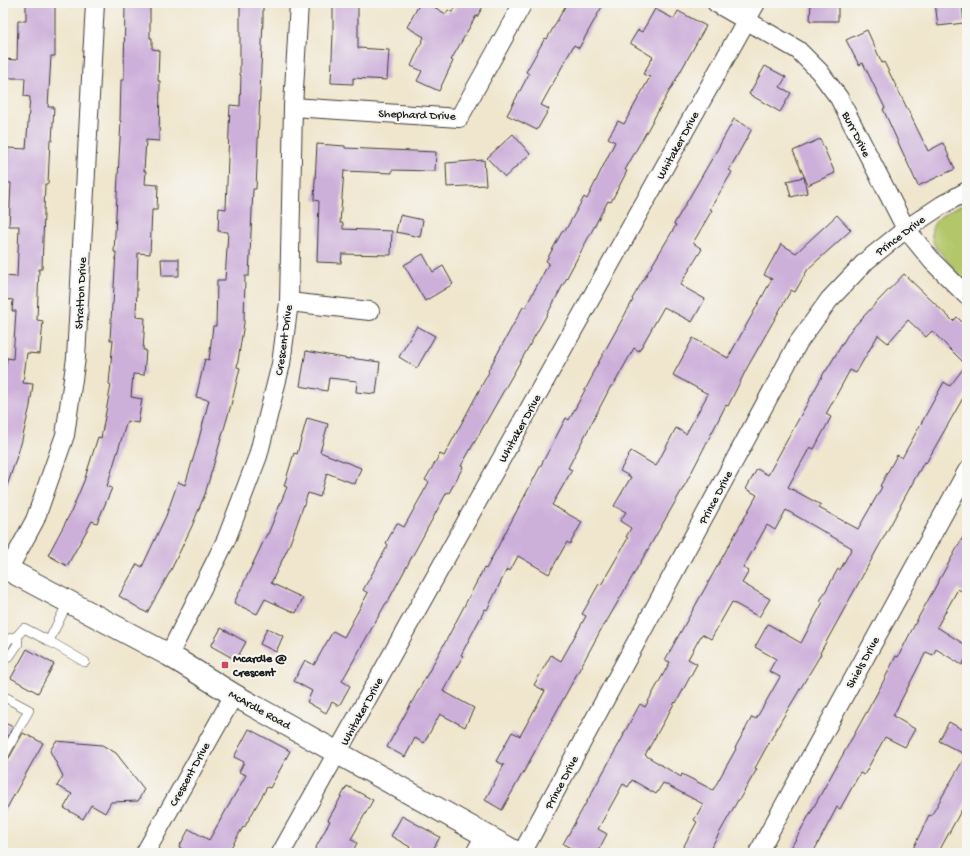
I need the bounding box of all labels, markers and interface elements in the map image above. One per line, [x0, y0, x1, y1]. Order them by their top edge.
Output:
street label: Shephard Drive [378, 108, 457, 124]
street label: Whitaker Drive [654, 109, 704, 182]
street label: Burr Drive [837, 109, 873, 161]
street label: Prince Drive [873, 213, 929, 260]
street label: Stratton Drive [73, 256, 91, 329]
street label: Crescent Drive [273, 303, 297, 377]
street label: Whitaker Drive [496, 392, 546, 465]
street label: Prince Drive [696, 468, 737, 528]
street label: Shiels Drive [844, 634, 884, 691]
place label: Mcardle @ Crescent [232, 653, 287, 681]
marker: Mcardle @ Crescent [220, 660, 230, 670]
street label: Whitaker Drive [338, 675, 388, 748]
street label: McArdle Road [226, 688, 293, 734]
street label: Crescent Drive [167, 740, 215, 810]
street label: Prince Drive [542, 753, 583, 813]

